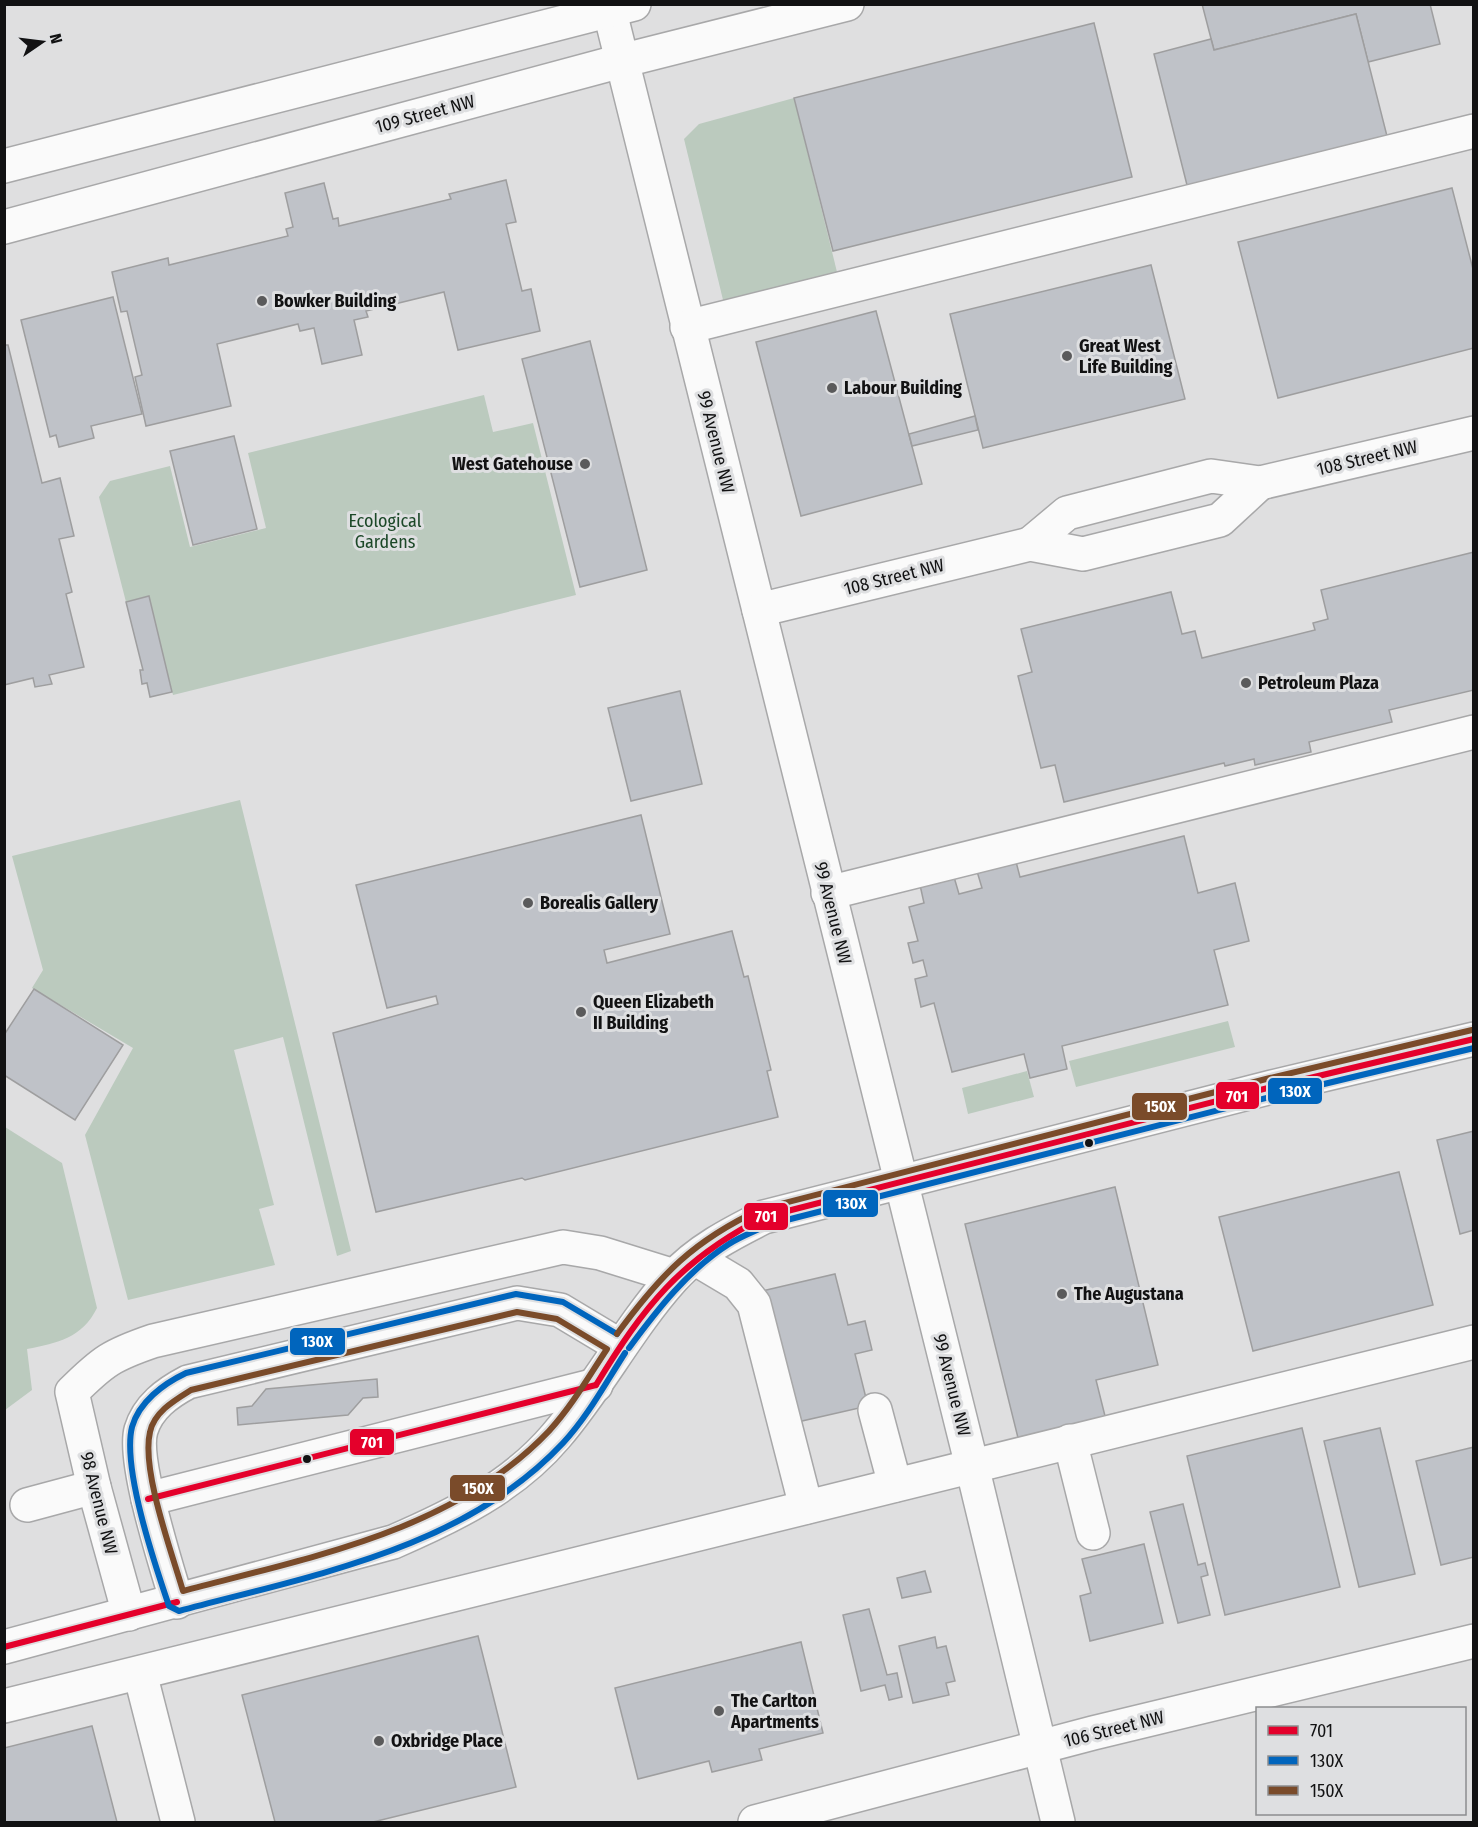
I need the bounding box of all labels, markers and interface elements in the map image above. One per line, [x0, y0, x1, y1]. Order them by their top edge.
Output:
north arrow [12, 12, 72, 72]
text: N [46, 32, 66, 45]
street label: 109 Street NW [373, 90, 478, 138]
place label: Bowker Building [274, 290, 396, 312]
marker: Bowker Building [255, 294, 269, 308]
place label: Great West Life Building [1079, 335, 1172, 378]
marker: Great West Life Building [1060, 349, 1074, 363]
place label: Labour Building [844, 377, 962, 399]
marker: Labour Building [825, 381, 839, 395]
street label: 99 Avenue NW [693, 389, 739, 496]
street label: 108 Street NW [1315, 436, 1420, 480]
place label: West Gatehouse [452, 453, 573, 475]
marker: West Gatehouse [578, 457, 592, 471]
park label: Ecological Gardens [349, 510, 422, 553]
street label: 108 Street NW [842, 554, 947, 600]
place label: Petroleum Plaza [1258, 672, 1379, 694]
marker: Petroleum Plaza [1239, 676, 1253, 690]
street label: 99 Avenue NW [810, 860, 856, 967]
place label: Borealis Gallery [540, 892, 659, 914]
marker: Borealis Gallery [521, 896, 535, 910]
place label: Queen Elizabeth II Building [593, 991, 714, 1034]
marker: Queen Elizabeth II Building [574, 1005, 588, 1019]
line badge: 130X [1267, 1077, 1323, 1105]
line badge: 701 [1215, 1081, 1260, 1110]
text: 130X [1279, 1082, 1311, 1101]
text: 701 [1226, 1087, 1248, 1106]
line badge: 150X [1131, 1092, 1188, 1121]
text: 150X [1144, 1097, 1176, 1116]
unlabelled marker [1083, 1137, 1095, 1149]
line badge: 130X [822, 1189, 879, 1218]
text: 130X [835, 1194, 867, 1213]
line badge: 701 [743, 1202, 789, 1231]
text: 701 [755, 1207, 777, 1226]
place label: The Augustana [1074, 1283, 1184, 1305]
marker: The Augustana [1055, 1287, 1069, 1301]
line badge: 130X [289, 1327, 346, 1356]
text: 130X [301, 1332, 333, 1351]
street label: 99 Avenue NW [929, 1332, 975, 1439]
line badge: 701 [349, 1428, 395, 1456]
text: 701 [361, 1433, 383, 1452]
street label: 98 Avenue NW [76, 1450, 122, 1557]
unlabelled marker [301, 1453, 313, 1465]
line badge: 150X [449, 1474, 506, 1502]
text: 150X [462, 1479, 494, 1498]
place label: The Carlton Apartments [730, 1690, 819, 1733]
marker: The Carlton Apartments [712, 1704, 726, 1718]
street label: 106 Street NW [1062, 1706, 1167, 1752]
legend [1256, 1707, 1466, 1815]
text: 701 [1310, 1720, 1333, 1742]
place label: Oxbridge Place [391, 1730, 503, 1752]
marker: Oxbridge Place [372, 1734, 386, 1748]
text: 130X [1310, 1750, 1343, 1772]
text: 150X [1310, 1780, 1344, 1802]

